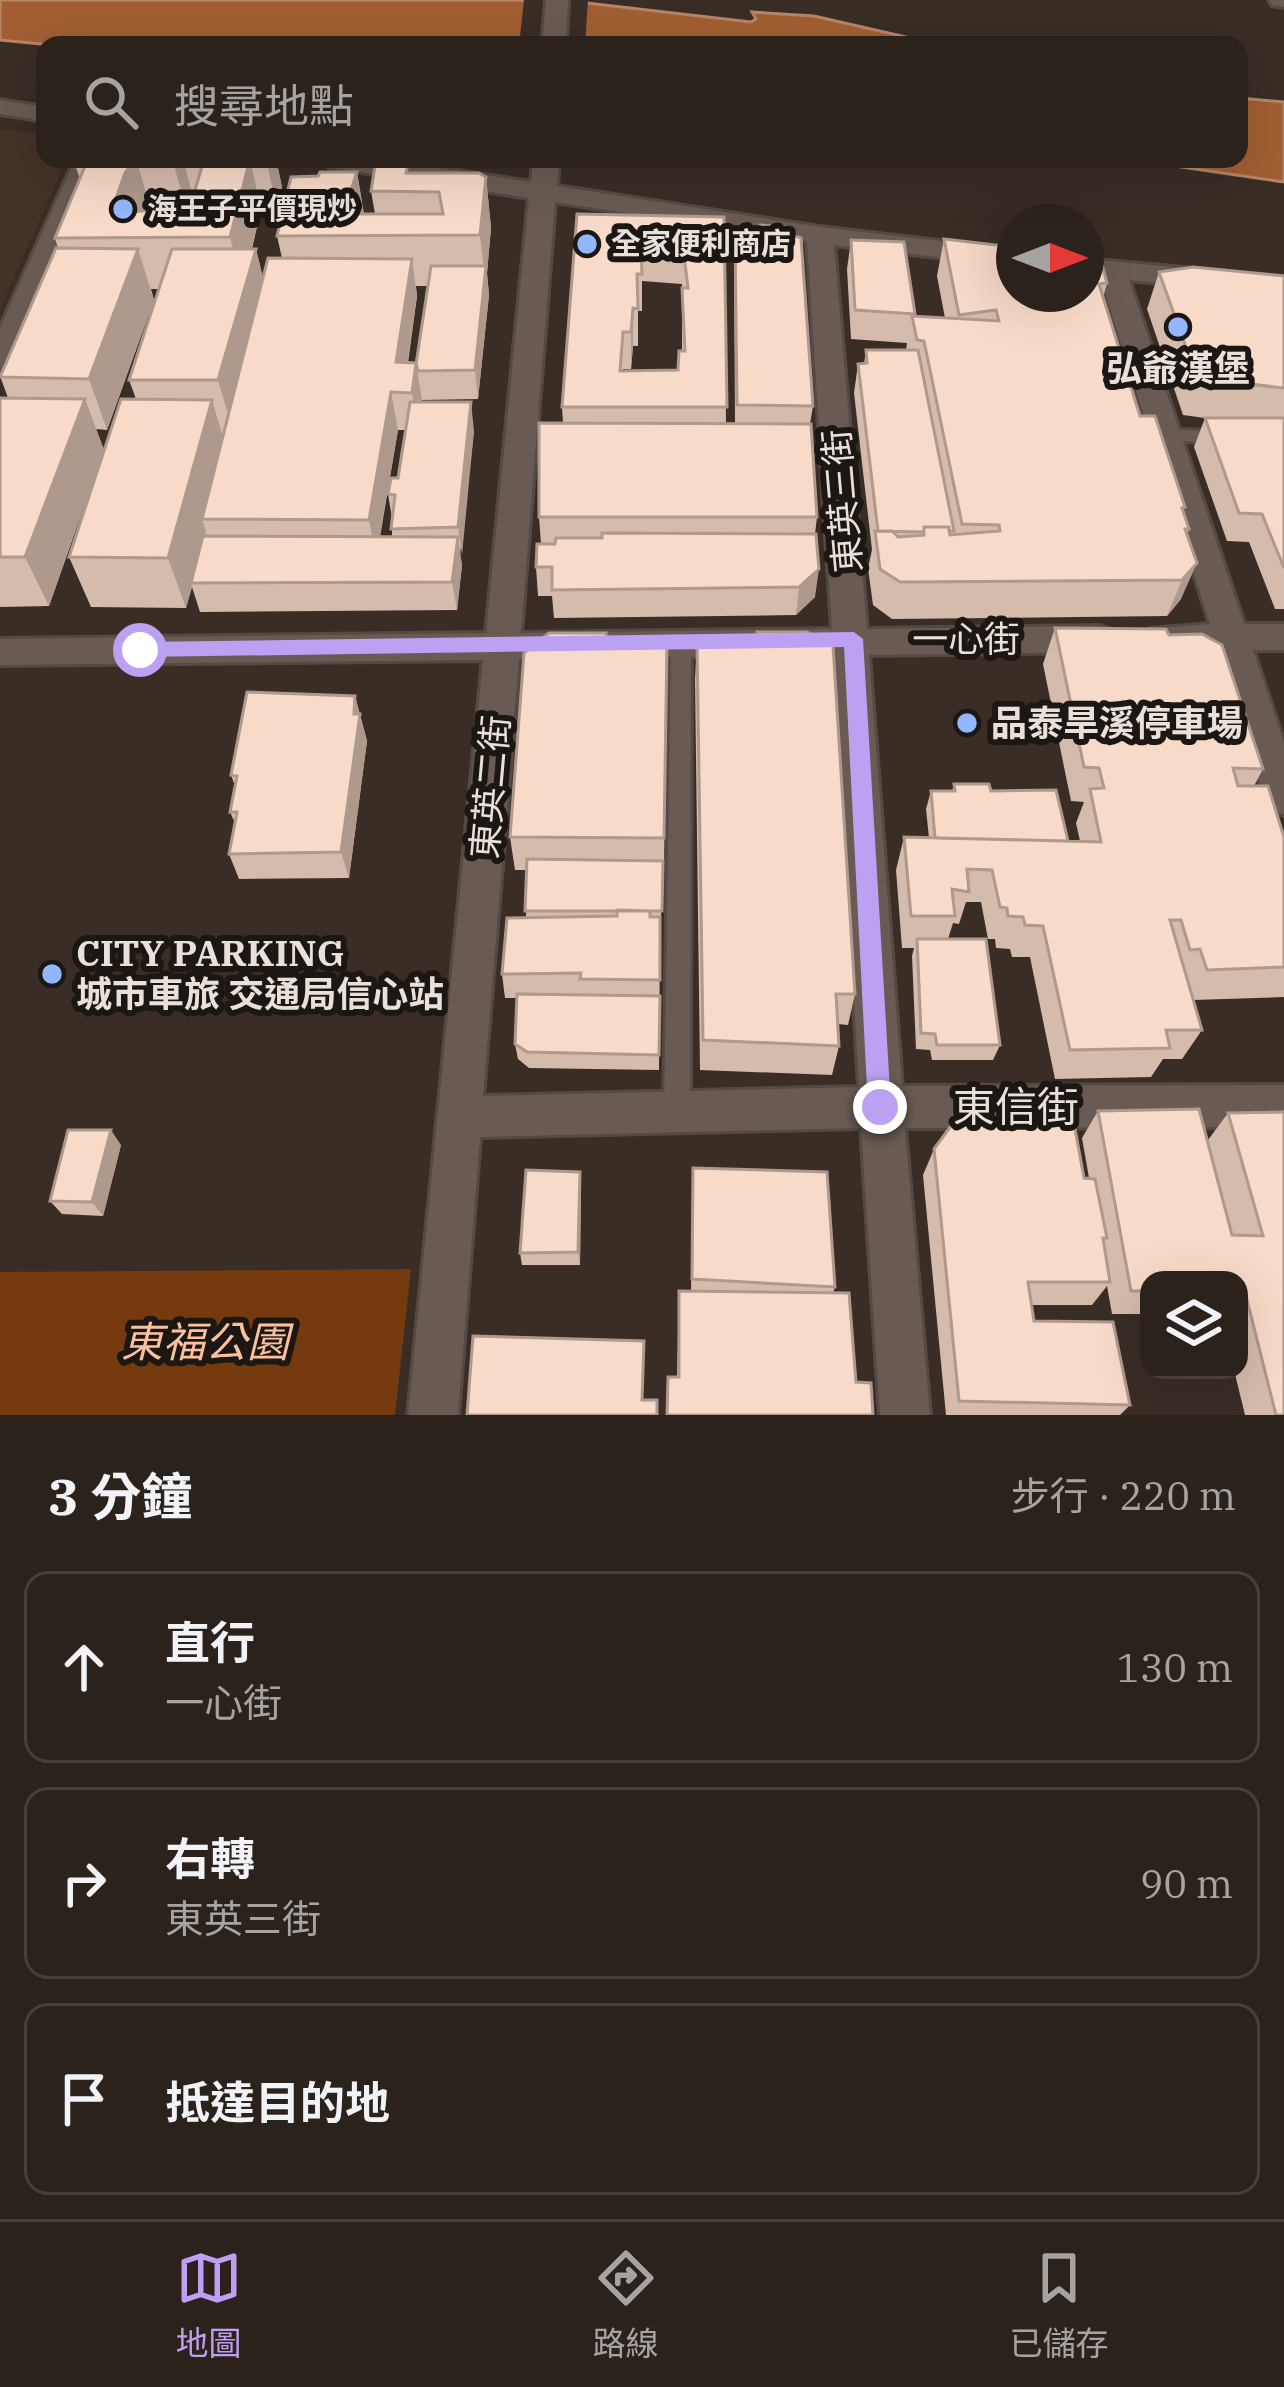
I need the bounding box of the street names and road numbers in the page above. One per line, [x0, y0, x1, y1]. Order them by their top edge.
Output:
street label: 東英三街 [812, 427, 871, 575]
street label: 一心街 [912, 615, 1020, 662]
street label: 東英二街 [460, 713, 519, 861]
street label: 東信街 [953, 1079, 1079, 1134]

